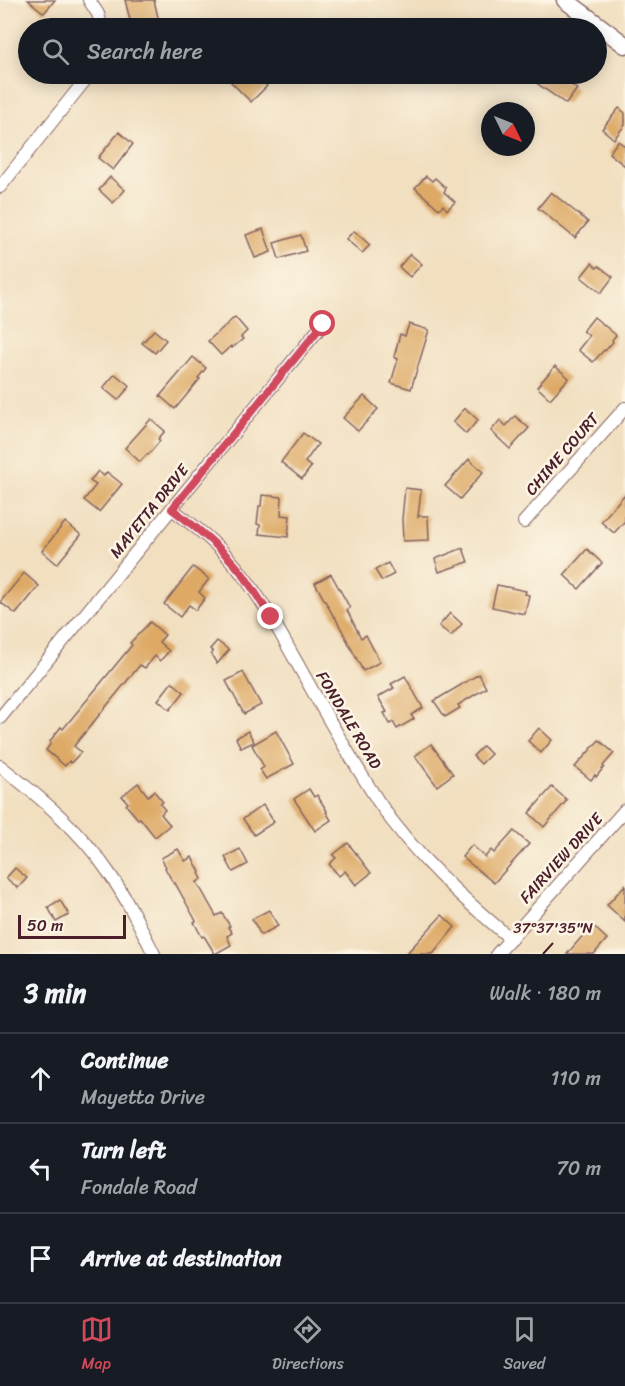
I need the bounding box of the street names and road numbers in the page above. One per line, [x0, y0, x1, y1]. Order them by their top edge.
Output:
street label: CHIME COURT [518, 405, 607, 502]
street label: MAYETTA DRIVE [102, 456, 197, 565]
street label: FONDALE ROAD [308, 665, 390, 775]
street label: FAIRVIEW DRIVE [512, 805, 611, 910]

